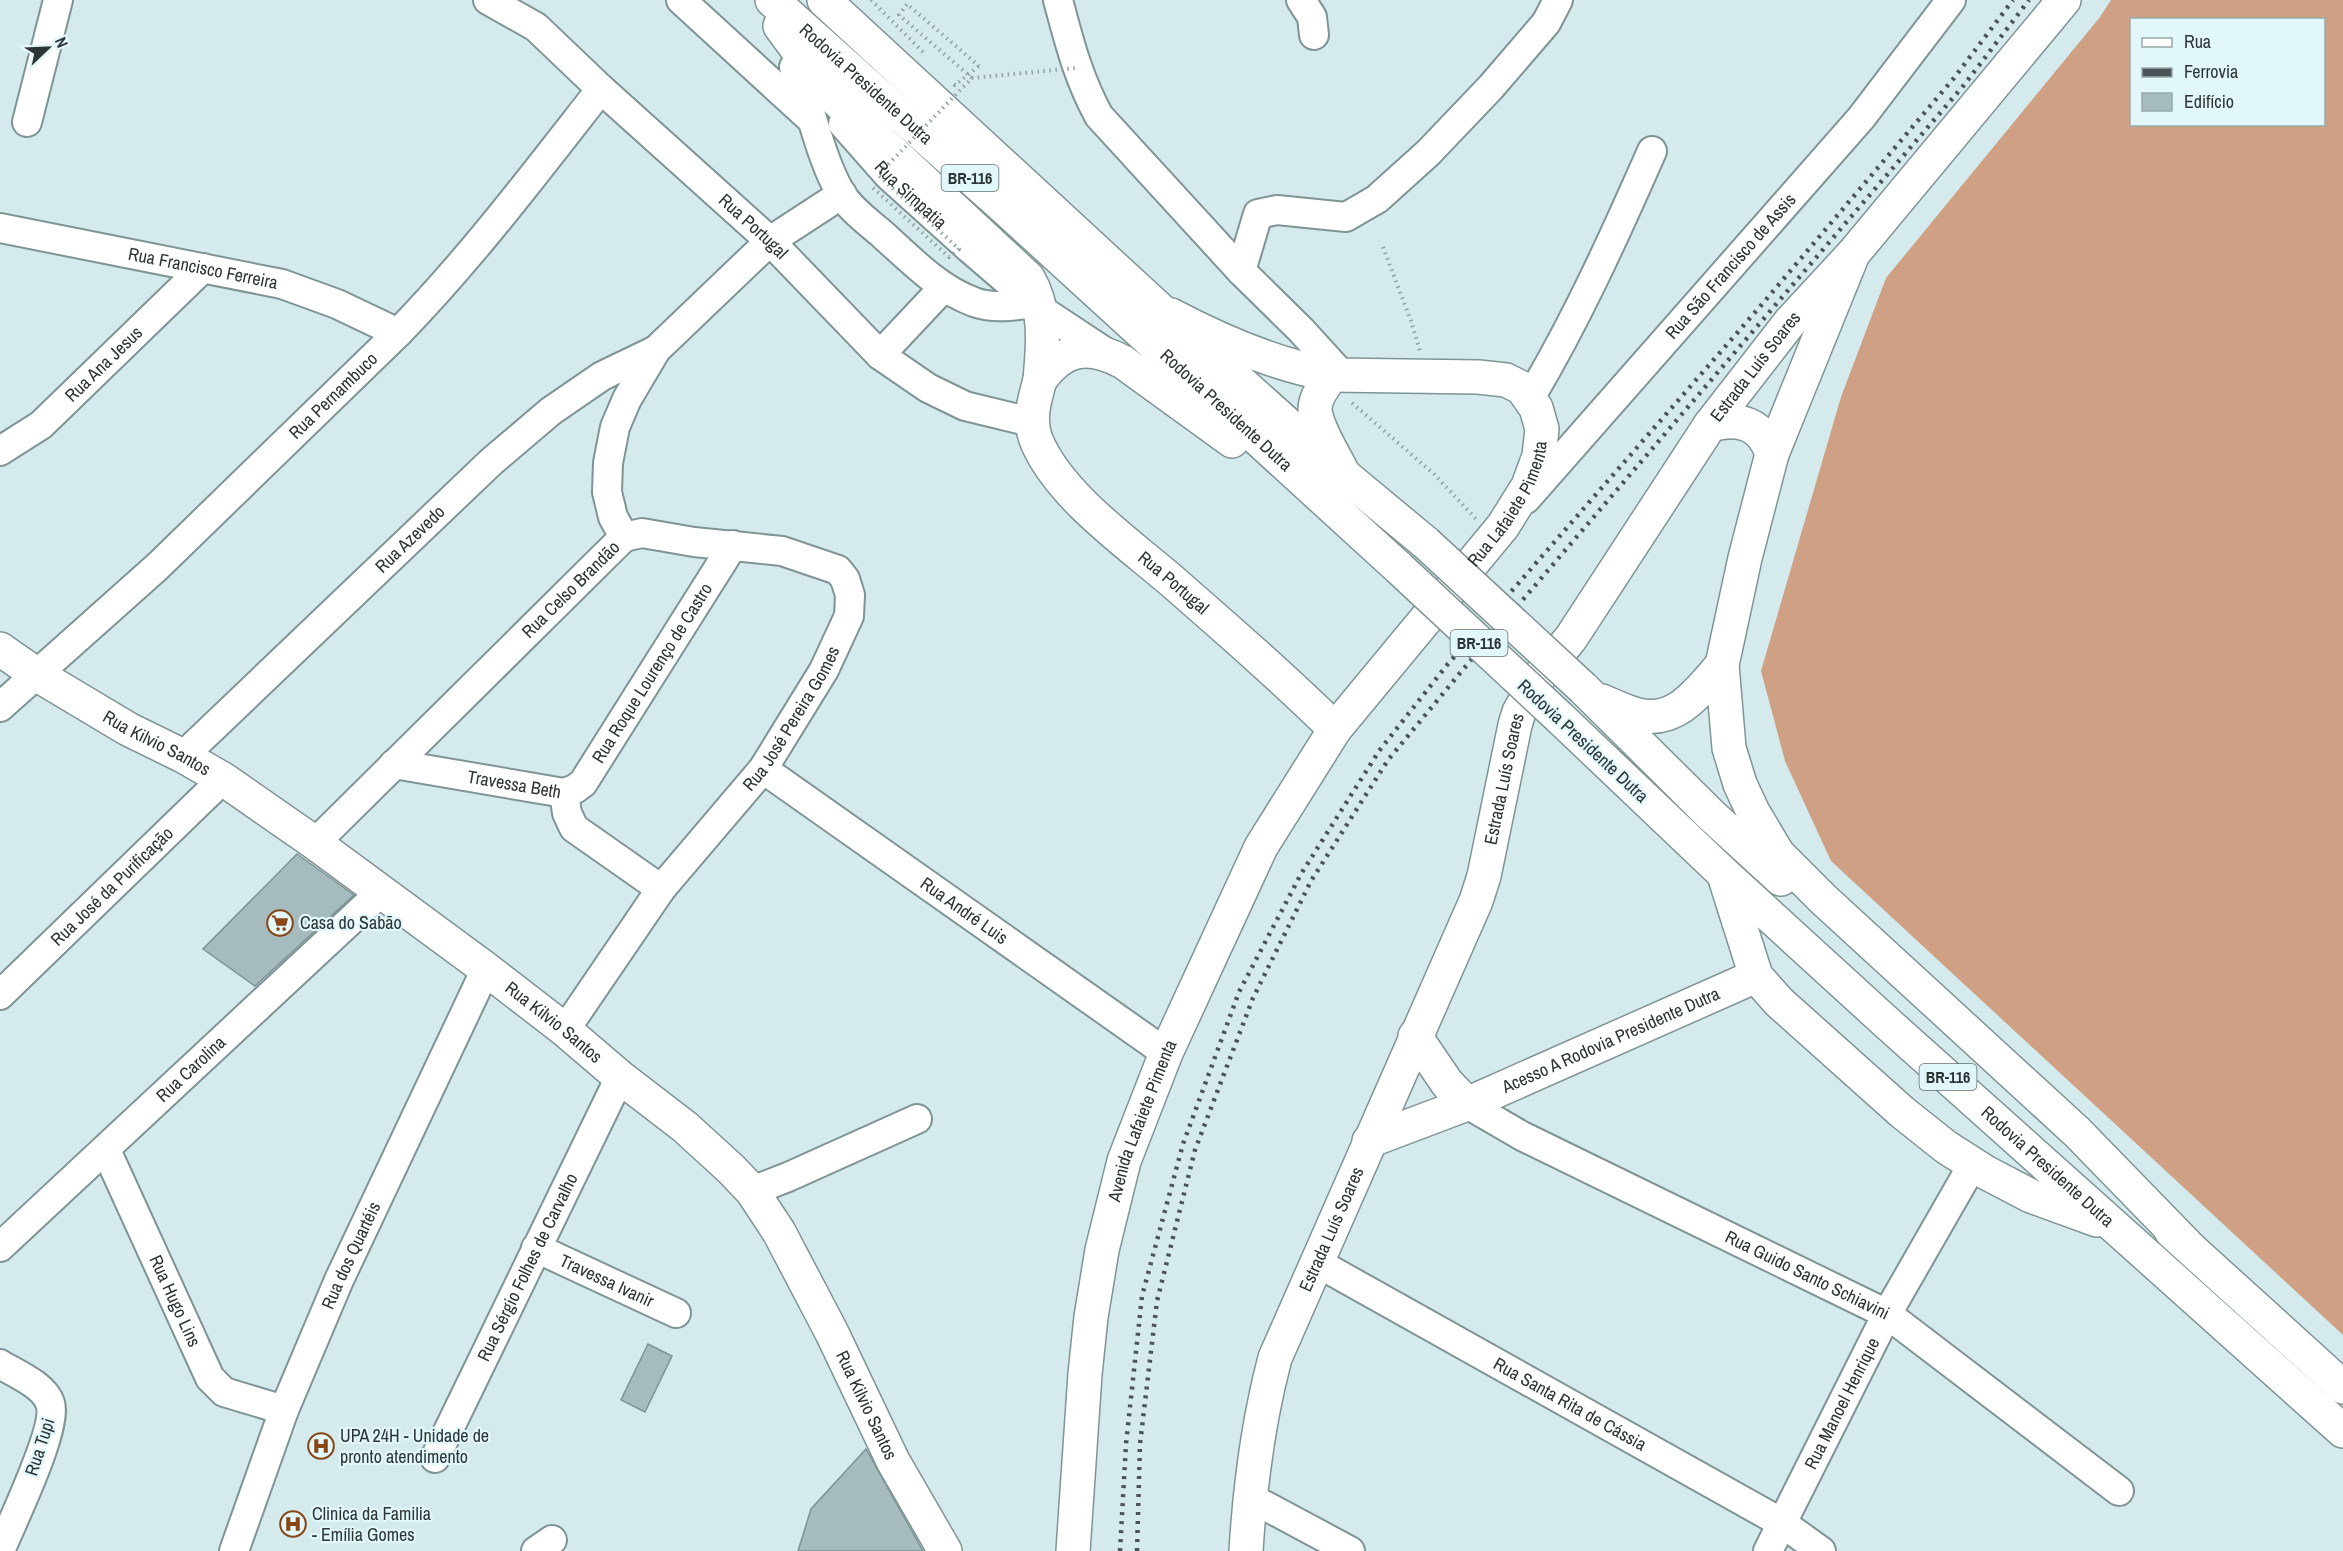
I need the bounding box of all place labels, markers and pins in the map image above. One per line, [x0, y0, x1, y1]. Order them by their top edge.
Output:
supermarket icon: Casa do Sabão [265, 908, 295, 938]
place label: Casa do Sabão [300, 910, 402, 935]
place label: UPA 24H - Unidade de pronto atendimento [340, 1423, 489, 1469]
hospital icon: UPA 24H - Unidade de pronto atendimento [306, 1431, 336, 1461]
place label: Clinica da Familia - Emília Gomes [312, 1501, 431, 1547]
hospital icon: Clinica da Familia - Emília Gomes [278, 1509, 308, 1539]

